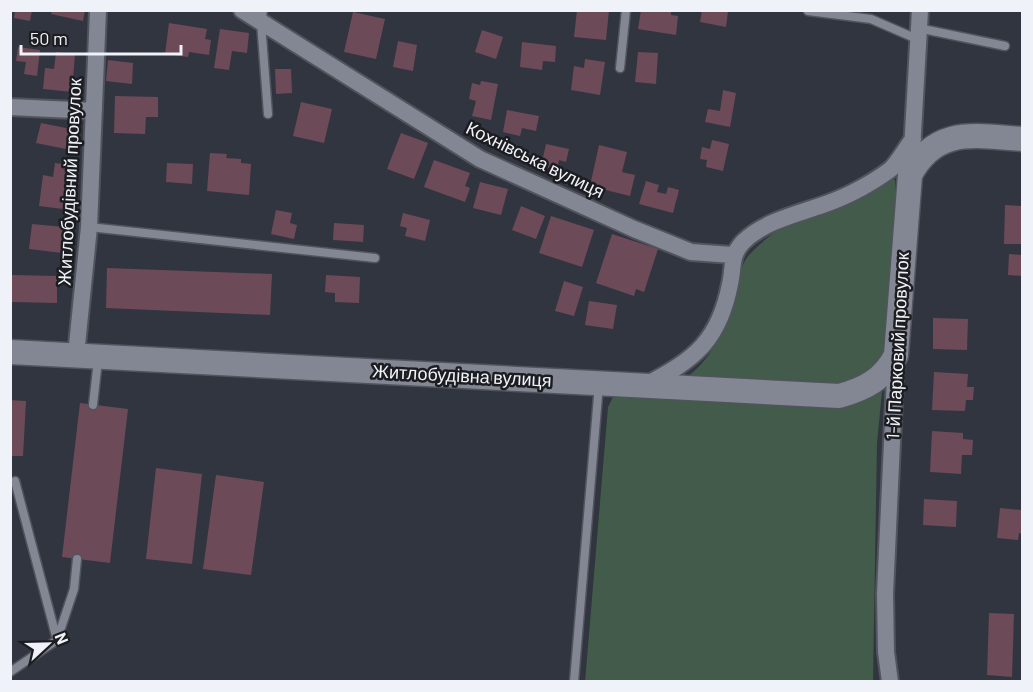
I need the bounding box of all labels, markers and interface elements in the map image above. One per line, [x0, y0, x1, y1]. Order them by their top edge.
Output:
scale bar [21, 18, 182, 56]
text: 50 m [30, 27, 68, 49]
street label: Житлобудівний провулок [53, 78, 85, 286]
street label: Кохнівська вулиця [463, 116, 608, 202]
street label: 1-й Парковий провулок [881, 252, 913, 440]
street label: Житлобудівна вулиця [372, 359, 552, 391]
north arrow [18, 614, 78, 674]
text: N [52, 630, 73, 647]

